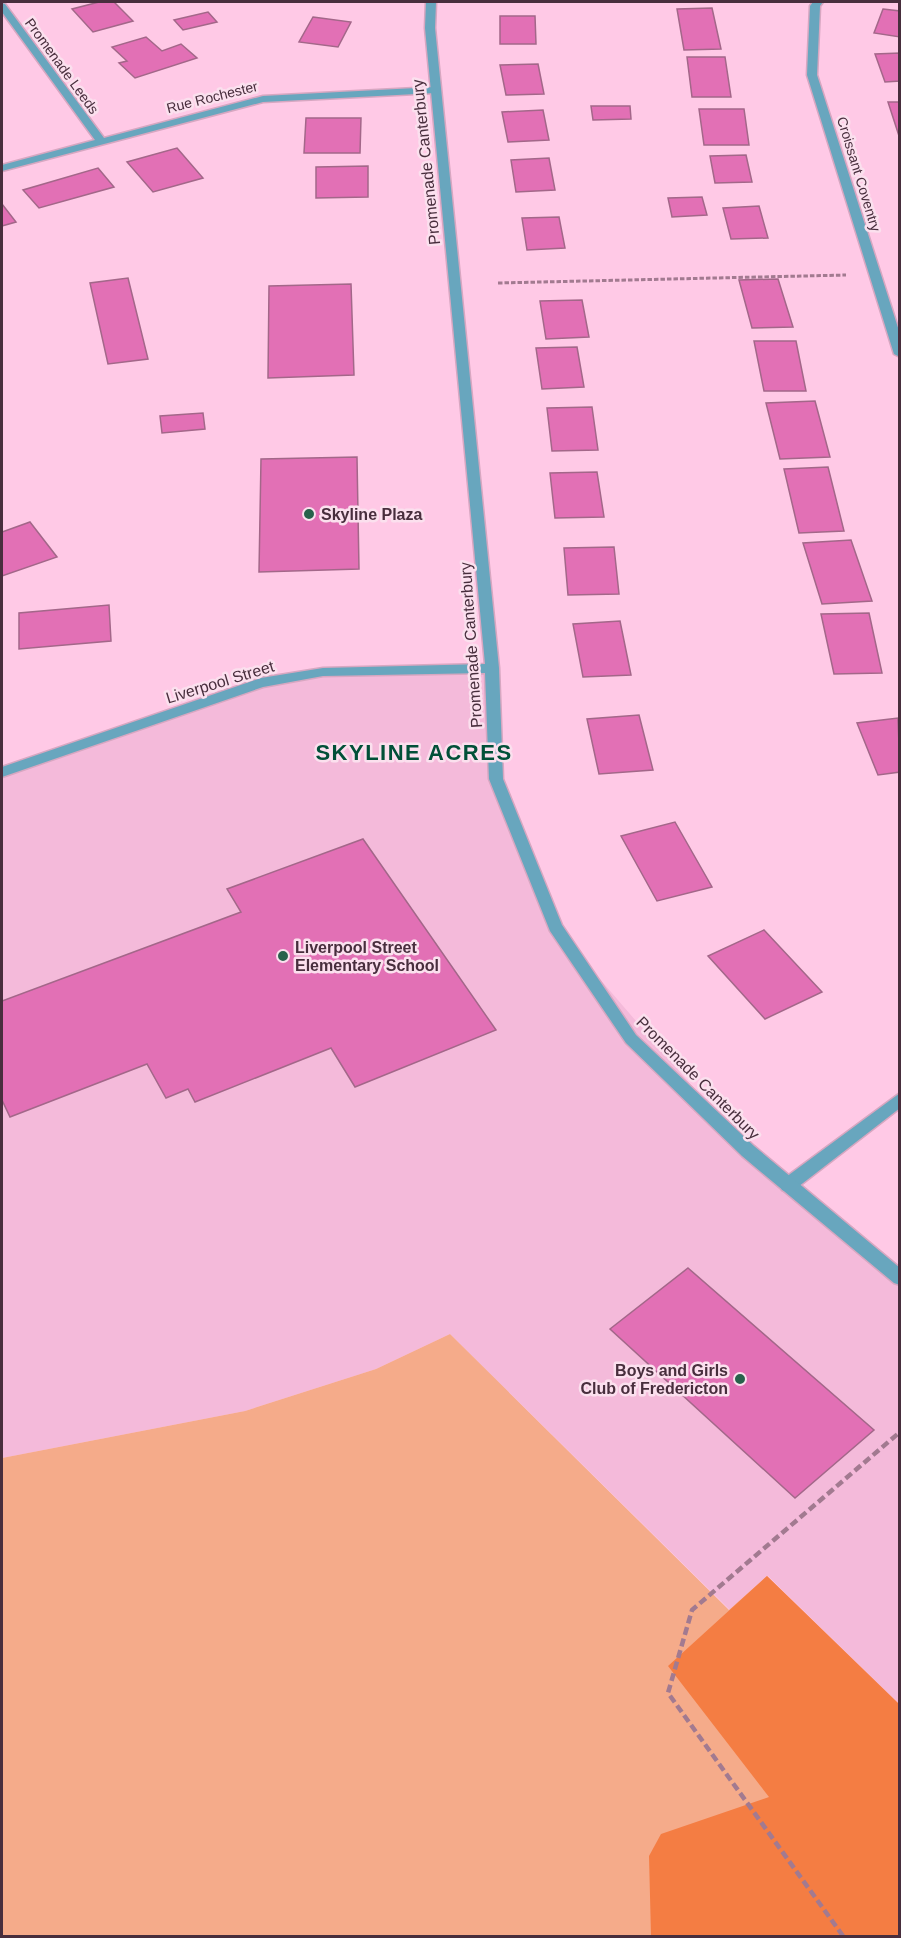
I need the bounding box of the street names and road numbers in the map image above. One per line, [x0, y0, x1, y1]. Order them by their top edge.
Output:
street label: Promenade Leeds [22, 15, 102, 117]
street label: Rue Rochester [165, 78, 260, 116]
street label: Promenade Canterbury [409, 78, 443, 246]
street label: Croissant Coventry [834, 115, 884, 233]
street label: Promenade Canterbury [457, 561, 485, 729]
street label: Liverpool Street [164, 657, 277, 707]
street label: Promenade Canterbury [633, 1013, 763, 1143]

